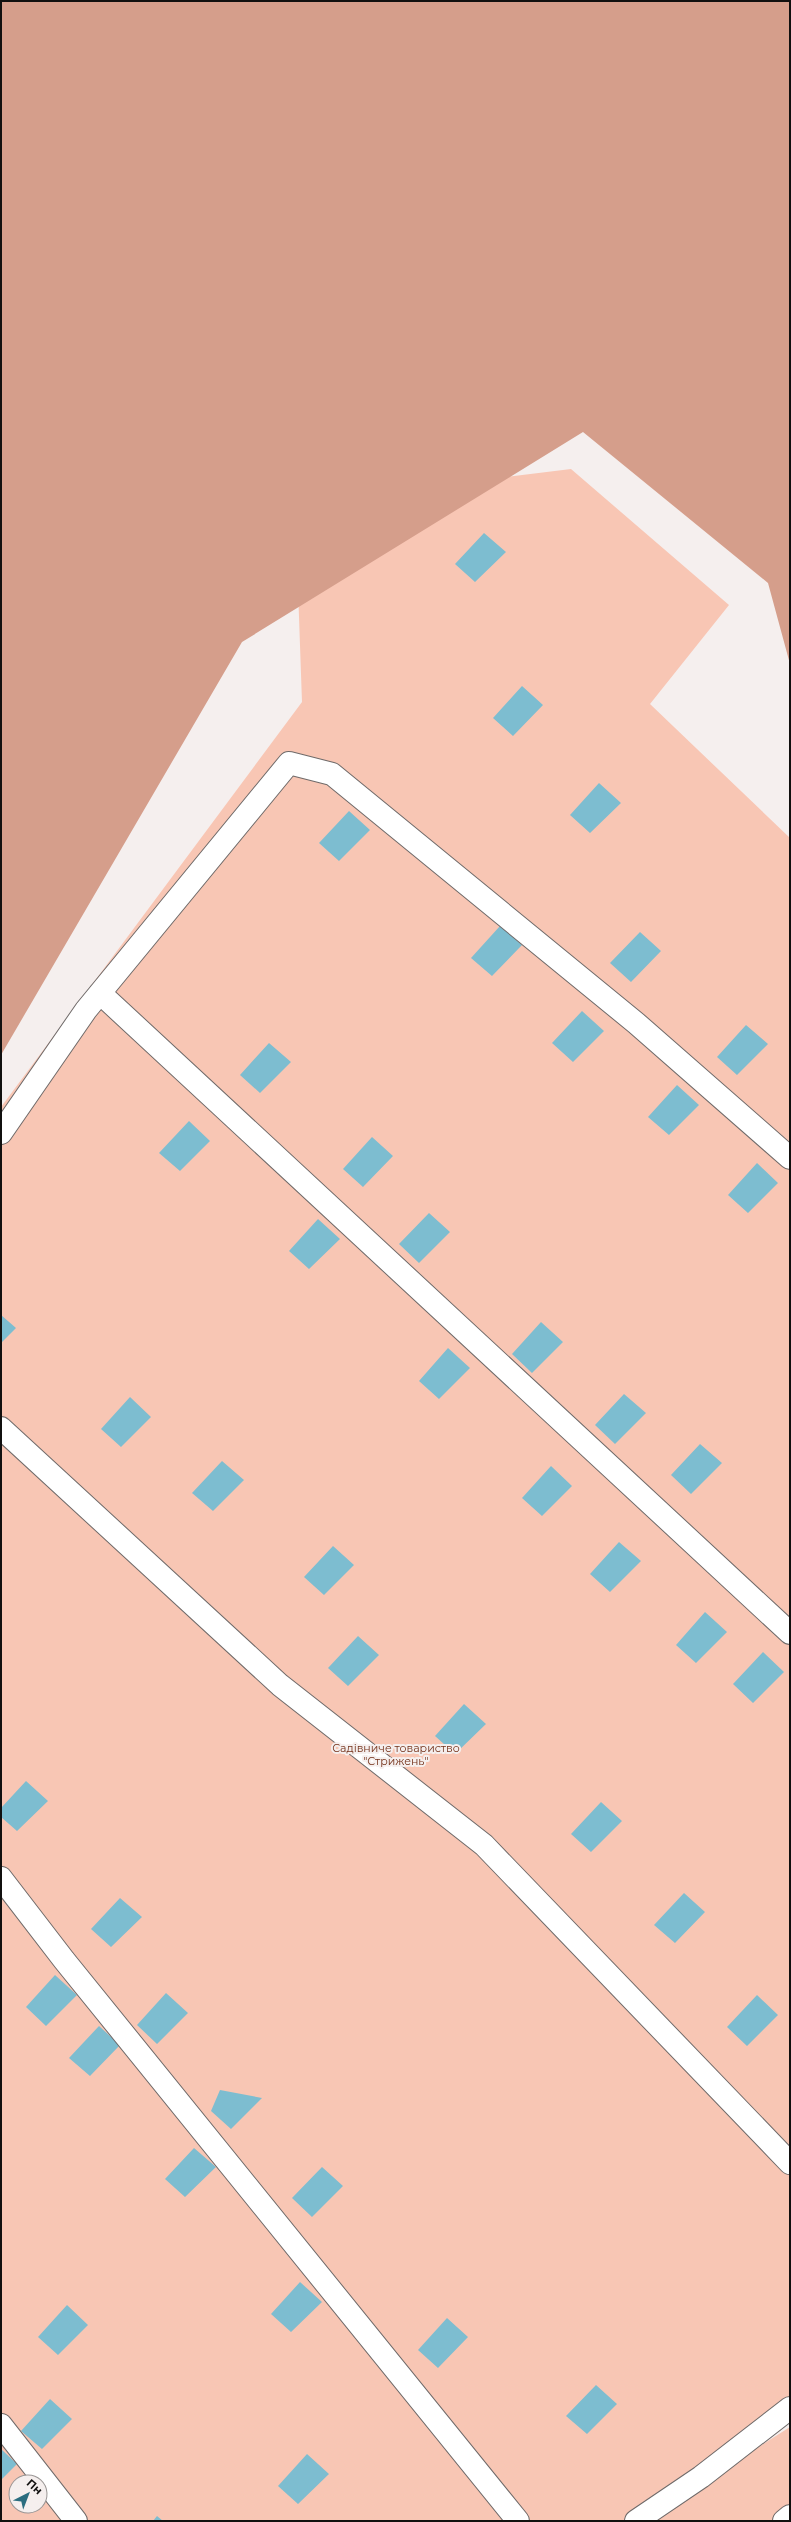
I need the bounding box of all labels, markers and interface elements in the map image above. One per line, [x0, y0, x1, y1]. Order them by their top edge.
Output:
park label: Садівниче товариство "Стрижень" [332, 1741, 460, 1768]
north arrow [8, 2474, 48, 2514]
text: Пн [24, 2476, 46, 2497]

